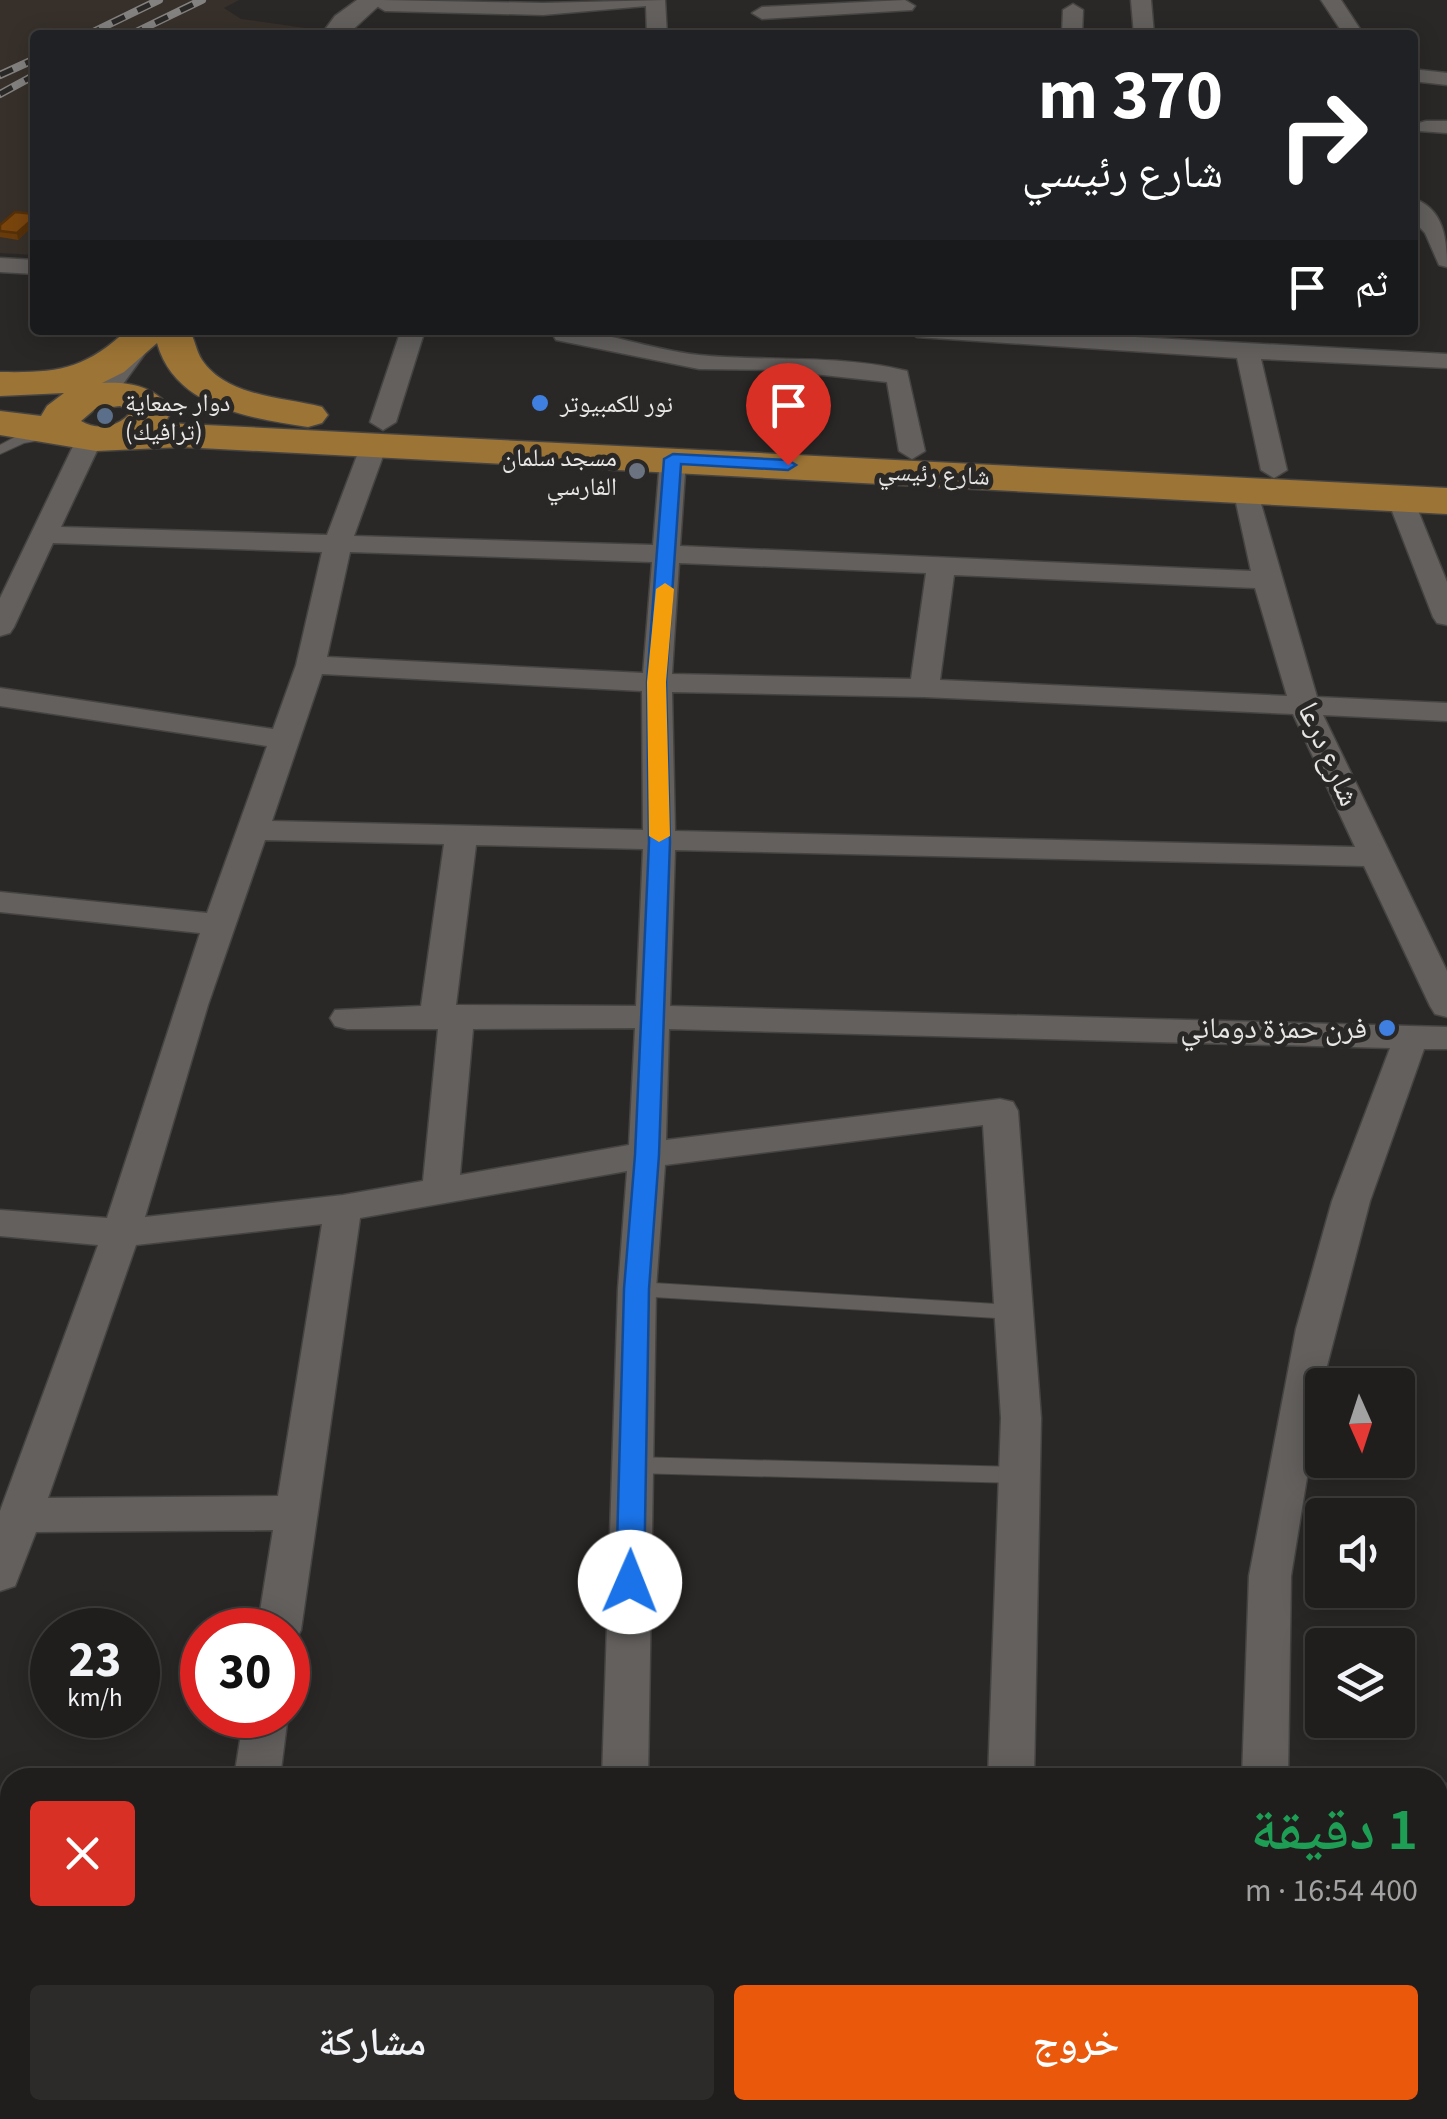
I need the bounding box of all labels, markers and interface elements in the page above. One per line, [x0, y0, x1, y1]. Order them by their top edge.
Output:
text: 370 m [1038, 46, 1223, 146]
icon: right [1258, 70, 1388, 200]
text: شارع رئيسي [1022, 141, 1223, 205]
text: ثم [1355, 257, 1388, 311]
icon: arrive [1280, 260, 1335, 315]
pin [746, 363, 831, 466]
icon: arrive [761, 378, 816, 433]
place label: دوار جمعاية (ترافيك) [125, 385, 230, 450]
place label: نور للكمبيوتر [559, 386, 673, 422]
marker: نور للكمبيوتر [529, 392, 551, 414]
marker: دوار جمعاية (ترافيك) [94, 405, 116, 427]
place label: مسجد سلمان الفارسي [502, 440, 617, 506]
street label: شارع رئيسي [877, 453, 991, 496]
marker: مسجد سلمان الفارسي [626, 460, 648, 482]
street label: شارع درعا [1287, 695, 1371, 813]
place label: فرن حمزة دوماني [1180, 1007, 1367, 1052]
marker: فرن حمزة دوماني [1376, 1017, 1398, 1039]
north arrow [1305, 1368, 1415, 1478]
map controls [1305, 1368, 1415, 1738]
button: sound [1305, 1498, 1415, 1608]
position arrow [578, 1530, 682, 1634]
speed limit sign: 30 [180, 1608, 310, 1738]
text: 23 [69, 1625, 121, 1696]
button: layers [1305, 1628, 1415, 1738]
text: km/h [67, 1680, 123, 1716]
text: 1 دقيقة [1251, 1788, 1418, 1873]
button: close [30, 1801, 135, 1906]
text: 400 m · 16:54 [1245, 1868, 1418, 1914]
button: مشاركة [30, 1985, 714, 2100]
button: خروج [734, 1985, 1418, 2100]

